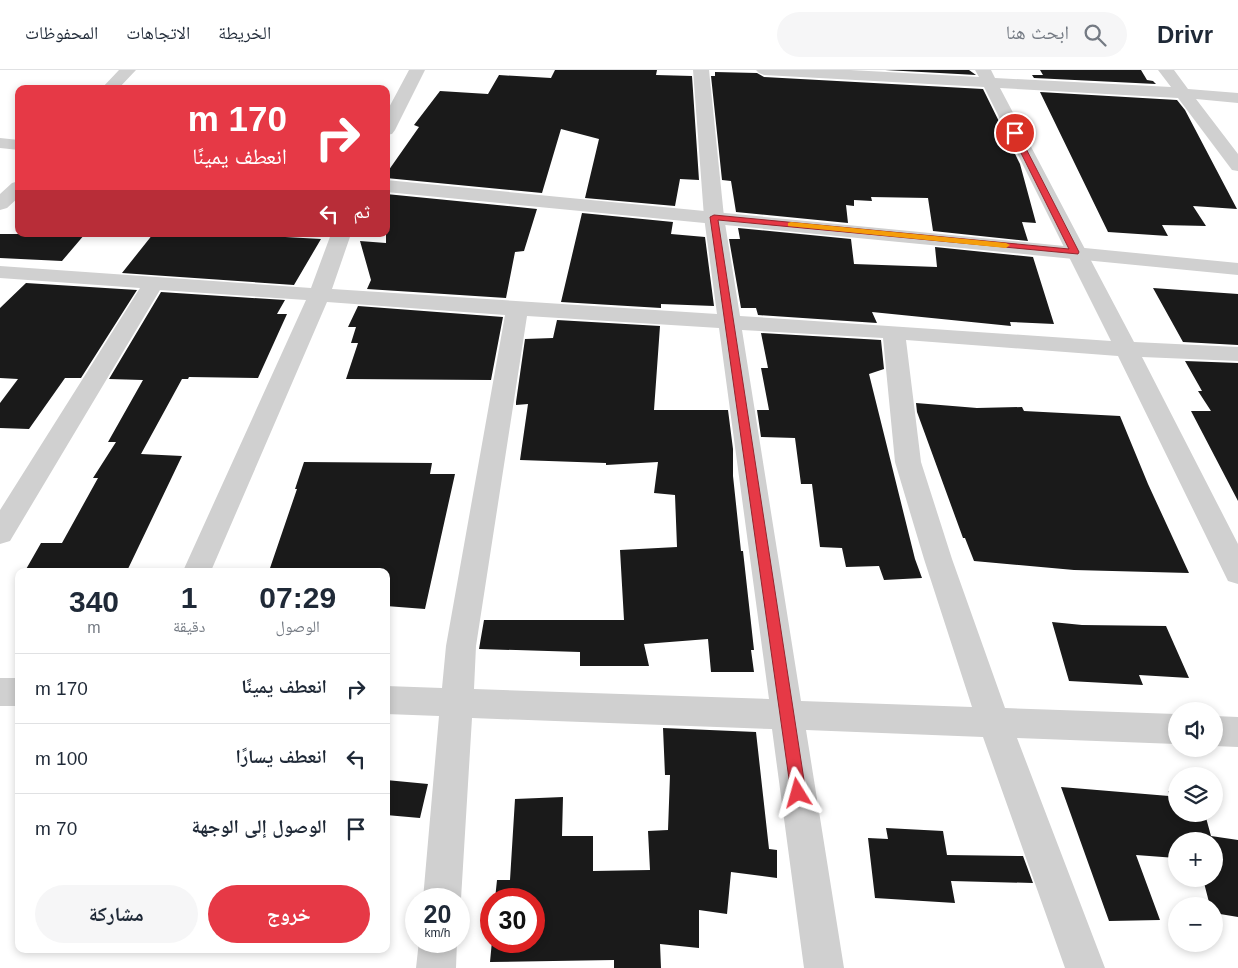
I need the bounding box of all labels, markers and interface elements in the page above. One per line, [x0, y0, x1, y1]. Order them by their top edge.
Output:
search box [777, 12, 1127, 57]
icon: search [1081, 21, 1109, 49]
text: Drivr [1157, 21, 1213, 48]
text: ابحث هنا [1006, 22, 1069, 43]
text: المحفوظات [25, 23, 98, 43]
text: الاتجاهات [126, 23, 190, 43]
text: الخريطة [218, 23, 271, 43]
text: 170 m [188, 99, 287, 138]
icon: right [305, 105, 370, 170]
pin [994, 112, 1036, 154]
icon: arrive [1001, 119, 1029, 147]
text: انعطف يمينًا [192, 144, 287, 169]
icon: left [315, 200, 343, 228]
text: ثم [353, 201, 370, 222]
text: 1 [181, 581, 198, 614]
text: 07:29 [259, 581, 336, 614]
text: 340 [69, 585, 119, 618]
text: دقيقة [173, 618, 205, 635]
text: الوصول [276, 618, 320, 635]
text: m [87, 619, 101, 636]
icon: right [342, 675, 370, 703]
text: انعطف يمينًا [241, 676, 327, 697]
text: 170 m [35, 678, 88, 699]
map controls [1168, 702, 1223, 952]
button: sound [1168, 702, 1223, 757]
icon: left [342, 745, 370, 773]
text: انعطف يسارًا [236, 746, 327, 767]
text: 100 m [35, 748, 88, 769]
position arrow [771, 766, 823, 818]
button: layers [1168, 767, 1223, 822]
icon: arrive [342, 815, 370, 843]
text: الوصول إلى الوجهة [191, 816, 327, 837]
text: 70 m [35, 818, 77, 839]
button: + [1168, 832, 1223, 887]
button: مشاركة [35, 885, 198, 943]
button: خروج [208, 885, 370, 943]
speed limit sign: 30 [480, 888, 545, 953]
button: − [1168, 897, 1223, 952]
text: 20 [424, 900, 451, 928]
text: km/h [424, 926, 451, 940]

